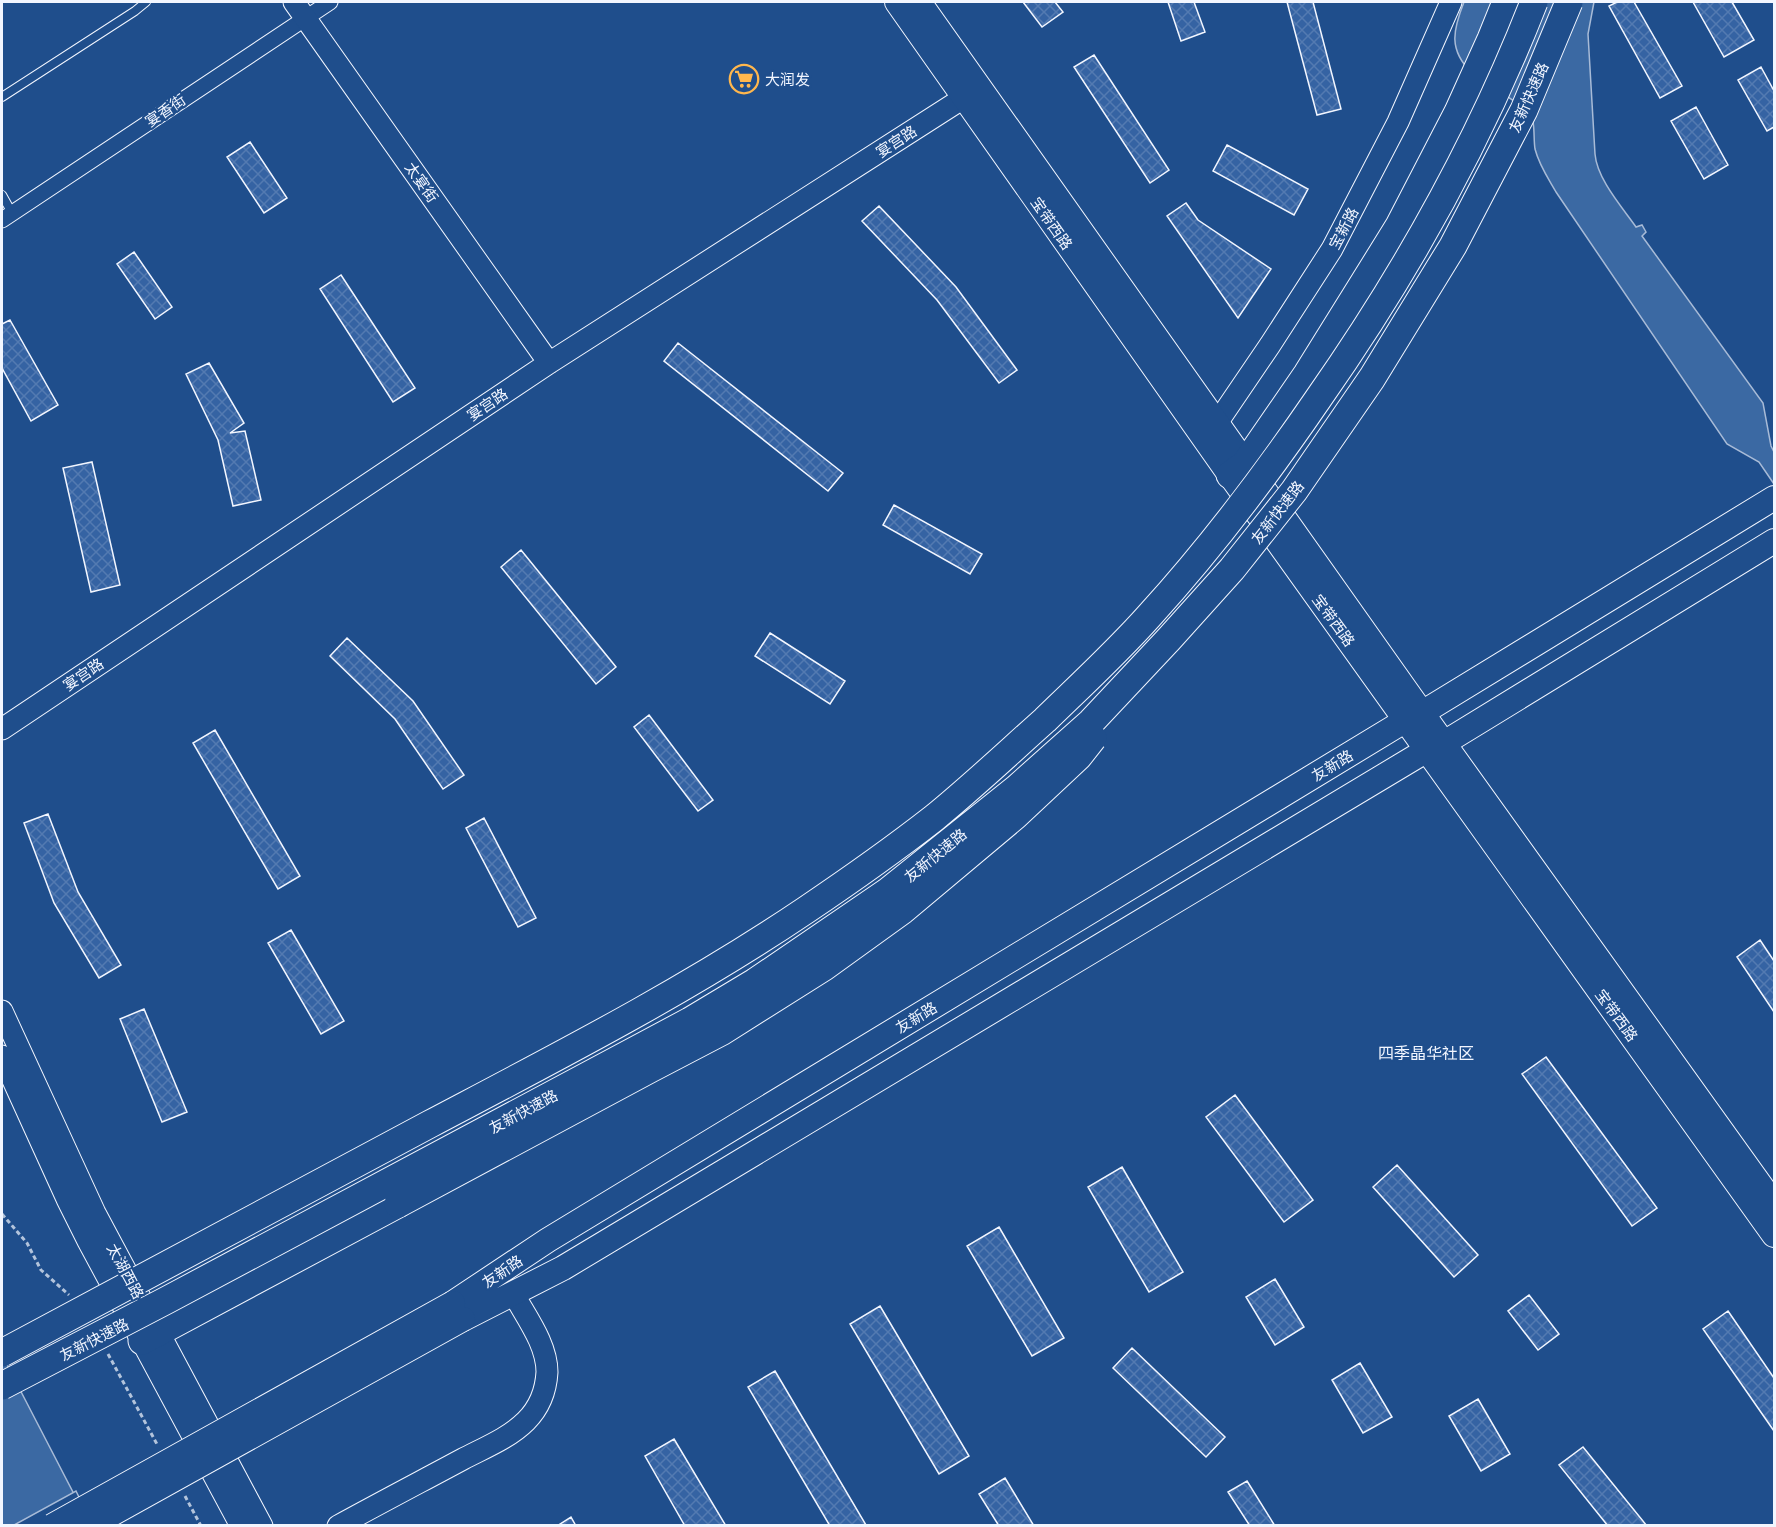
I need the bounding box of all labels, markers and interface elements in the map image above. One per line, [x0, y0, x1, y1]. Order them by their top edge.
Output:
street label: 友新快速路 [1505, 59, 1551, 135]
supermarket icon: 大润发 [728, 63, 760, 95]
place label: 大润发 [765, 70, 810, 88]
street label: 宴香街 [141, 90, 189, 130]
street label: 宴宫路 [872, 121, 920, 161]
street label: 太宴街 [402, 158, 442, 206]
street label: 宝带西路 [1027, 193, 1077, 253]
street label: 宝新路 [1324, 204, 1362, 252]
street label: 宴宫路 [463, 384, 511, 424]
street label: 友新快速路 [1247, 477, 1307, 547]
street label: 宝带西路 [1309, 590, 1359, 650]
street label: 宴宫路 [59, 654, 107, 694]
street label: 友新路 [1308, 746, 1356, 784]
street label: 友新快速路 [900, 824, 970, 886]
street label: 宝带西路 [1592, 985, 1642, 1045]
street label: 友新路 [892, 998, 940, 1036]
district label: 四季晶华社区 [1378, 1043, 1474, 1062]
street label: 友新快速路 [486, 1085, 560, 1137]
street label: 太湖西路 [104, 1240, 148, 1302]
street label: 友新路 [478, 1251, 526, 1291]
street label: 友新快速路 [56, 1314, 132, 1364]

